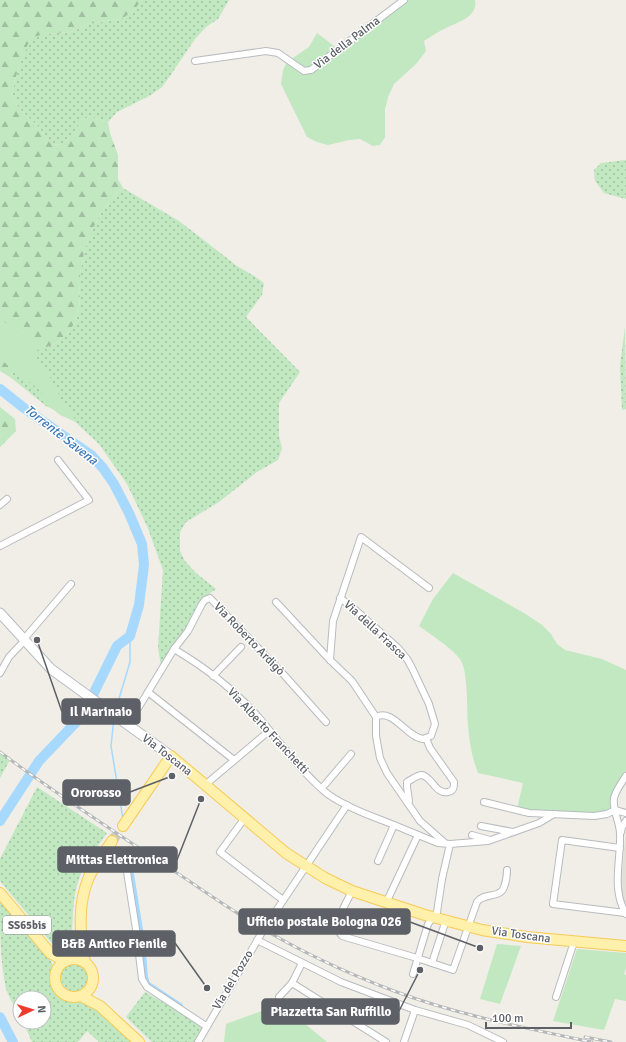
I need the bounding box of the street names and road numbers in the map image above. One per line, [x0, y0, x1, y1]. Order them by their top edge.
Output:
street label: Via della Palma [311, 13, 383, 73]
street label: Via della Frasca [341, 597, 409, 663]
street label: Via Roberto Ardigò [210, 599, 288, 679]
street label: Via Alberto Franchetti [224, 685, 312, 777]
street label: Via Toscana [139, 731, 195, 779]
road number: SS65bis [3, 916, 51, 934]
street label: Via Toscana [490, 923, 552, 947]
street label: Via del Pozzo [209, 948, 257, 1012]

